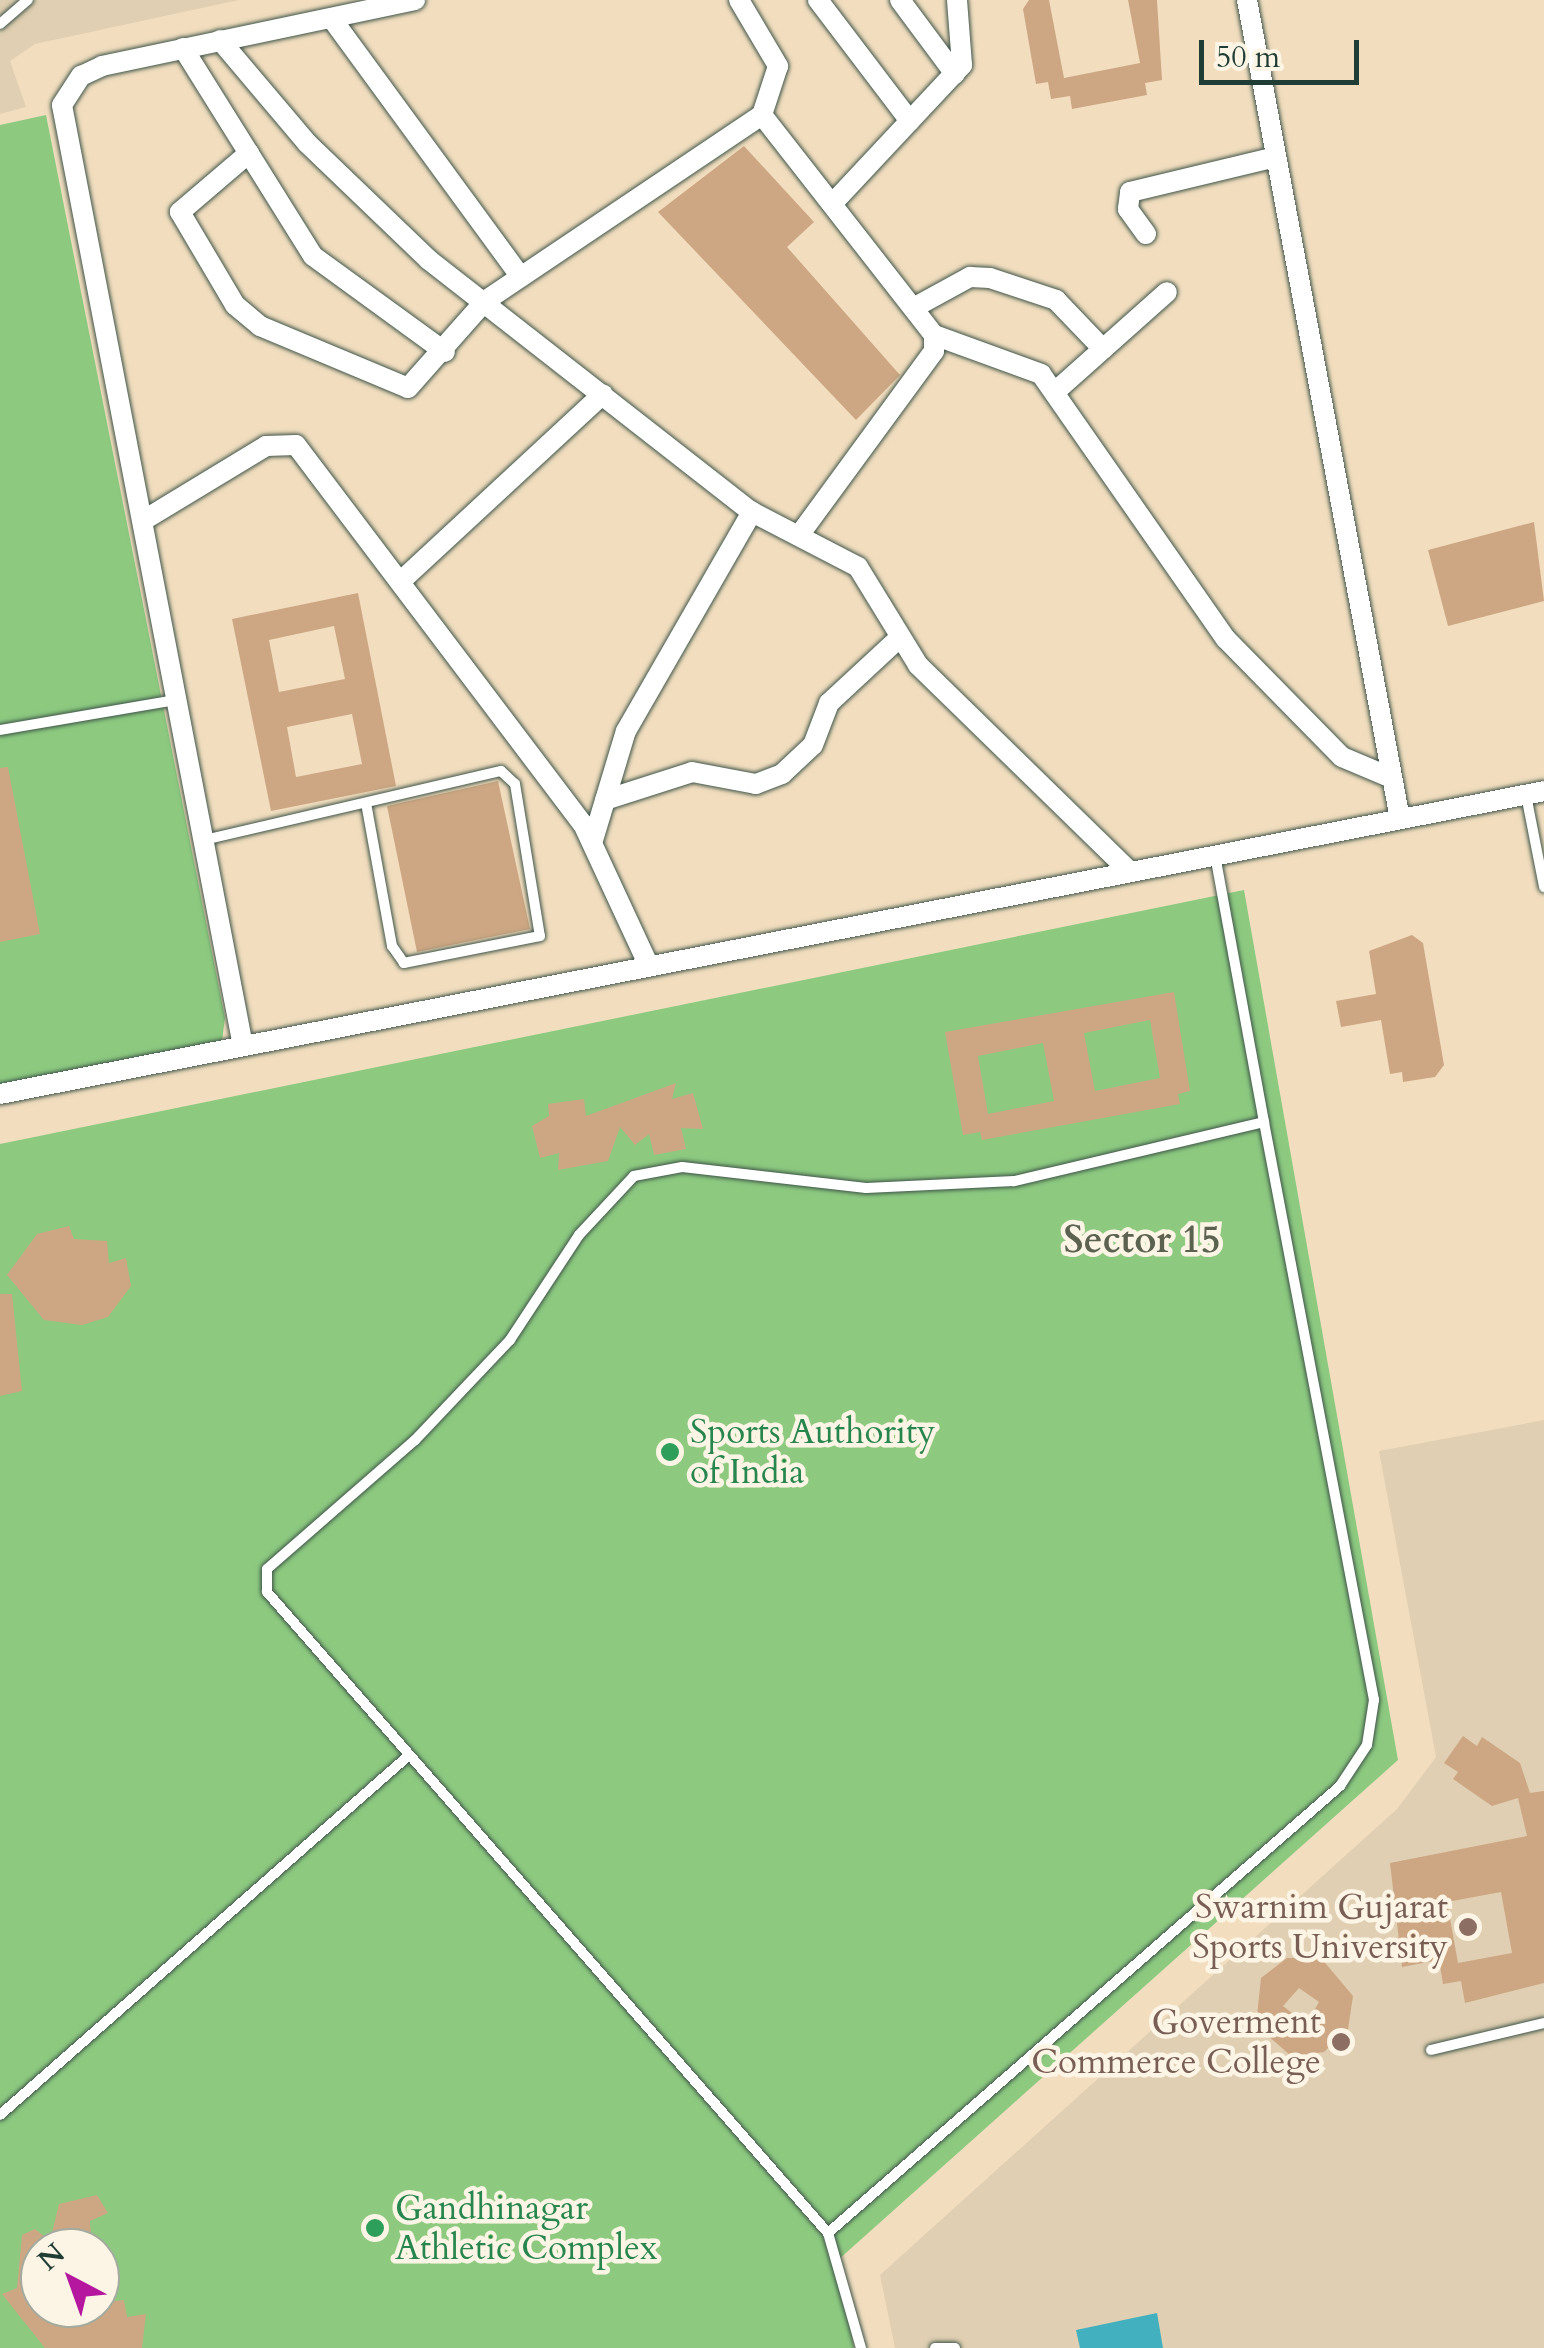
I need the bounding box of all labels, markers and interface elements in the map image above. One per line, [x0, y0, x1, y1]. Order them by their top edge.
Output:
scale bar [1204, 20, 1364, 82]
text: 50 m [1216, 37, 1280, 78]
district label: Sector 15 [1064, 1218, 1220, 1264]
place label: Sports Authority of India [690, 1411, 935, 1493]
marker: Sports Authority of India [659, 1441, 681, 1463]
place label: Swarnim Gujarat Sports University [1192, 1886, 1448, 1968]
marker: Swarnim Gujarat Sports University [1457, 1916, 1479, 1938]
place label: Goverment Commerce College [1031, 2001, 1321, 2083]
marker: Goverment Commerce College [1330, 2031, 1352, 2053]
place label: Gandhinagar Athletic Complex [395, 2187, 657, 2269]
marker: Gandhinagar Athletic Complex [364, 2217, 386, 2239]
north arrow [20, 2228, 120, 2328]
text: N [30, 2235, 73, 2279]

